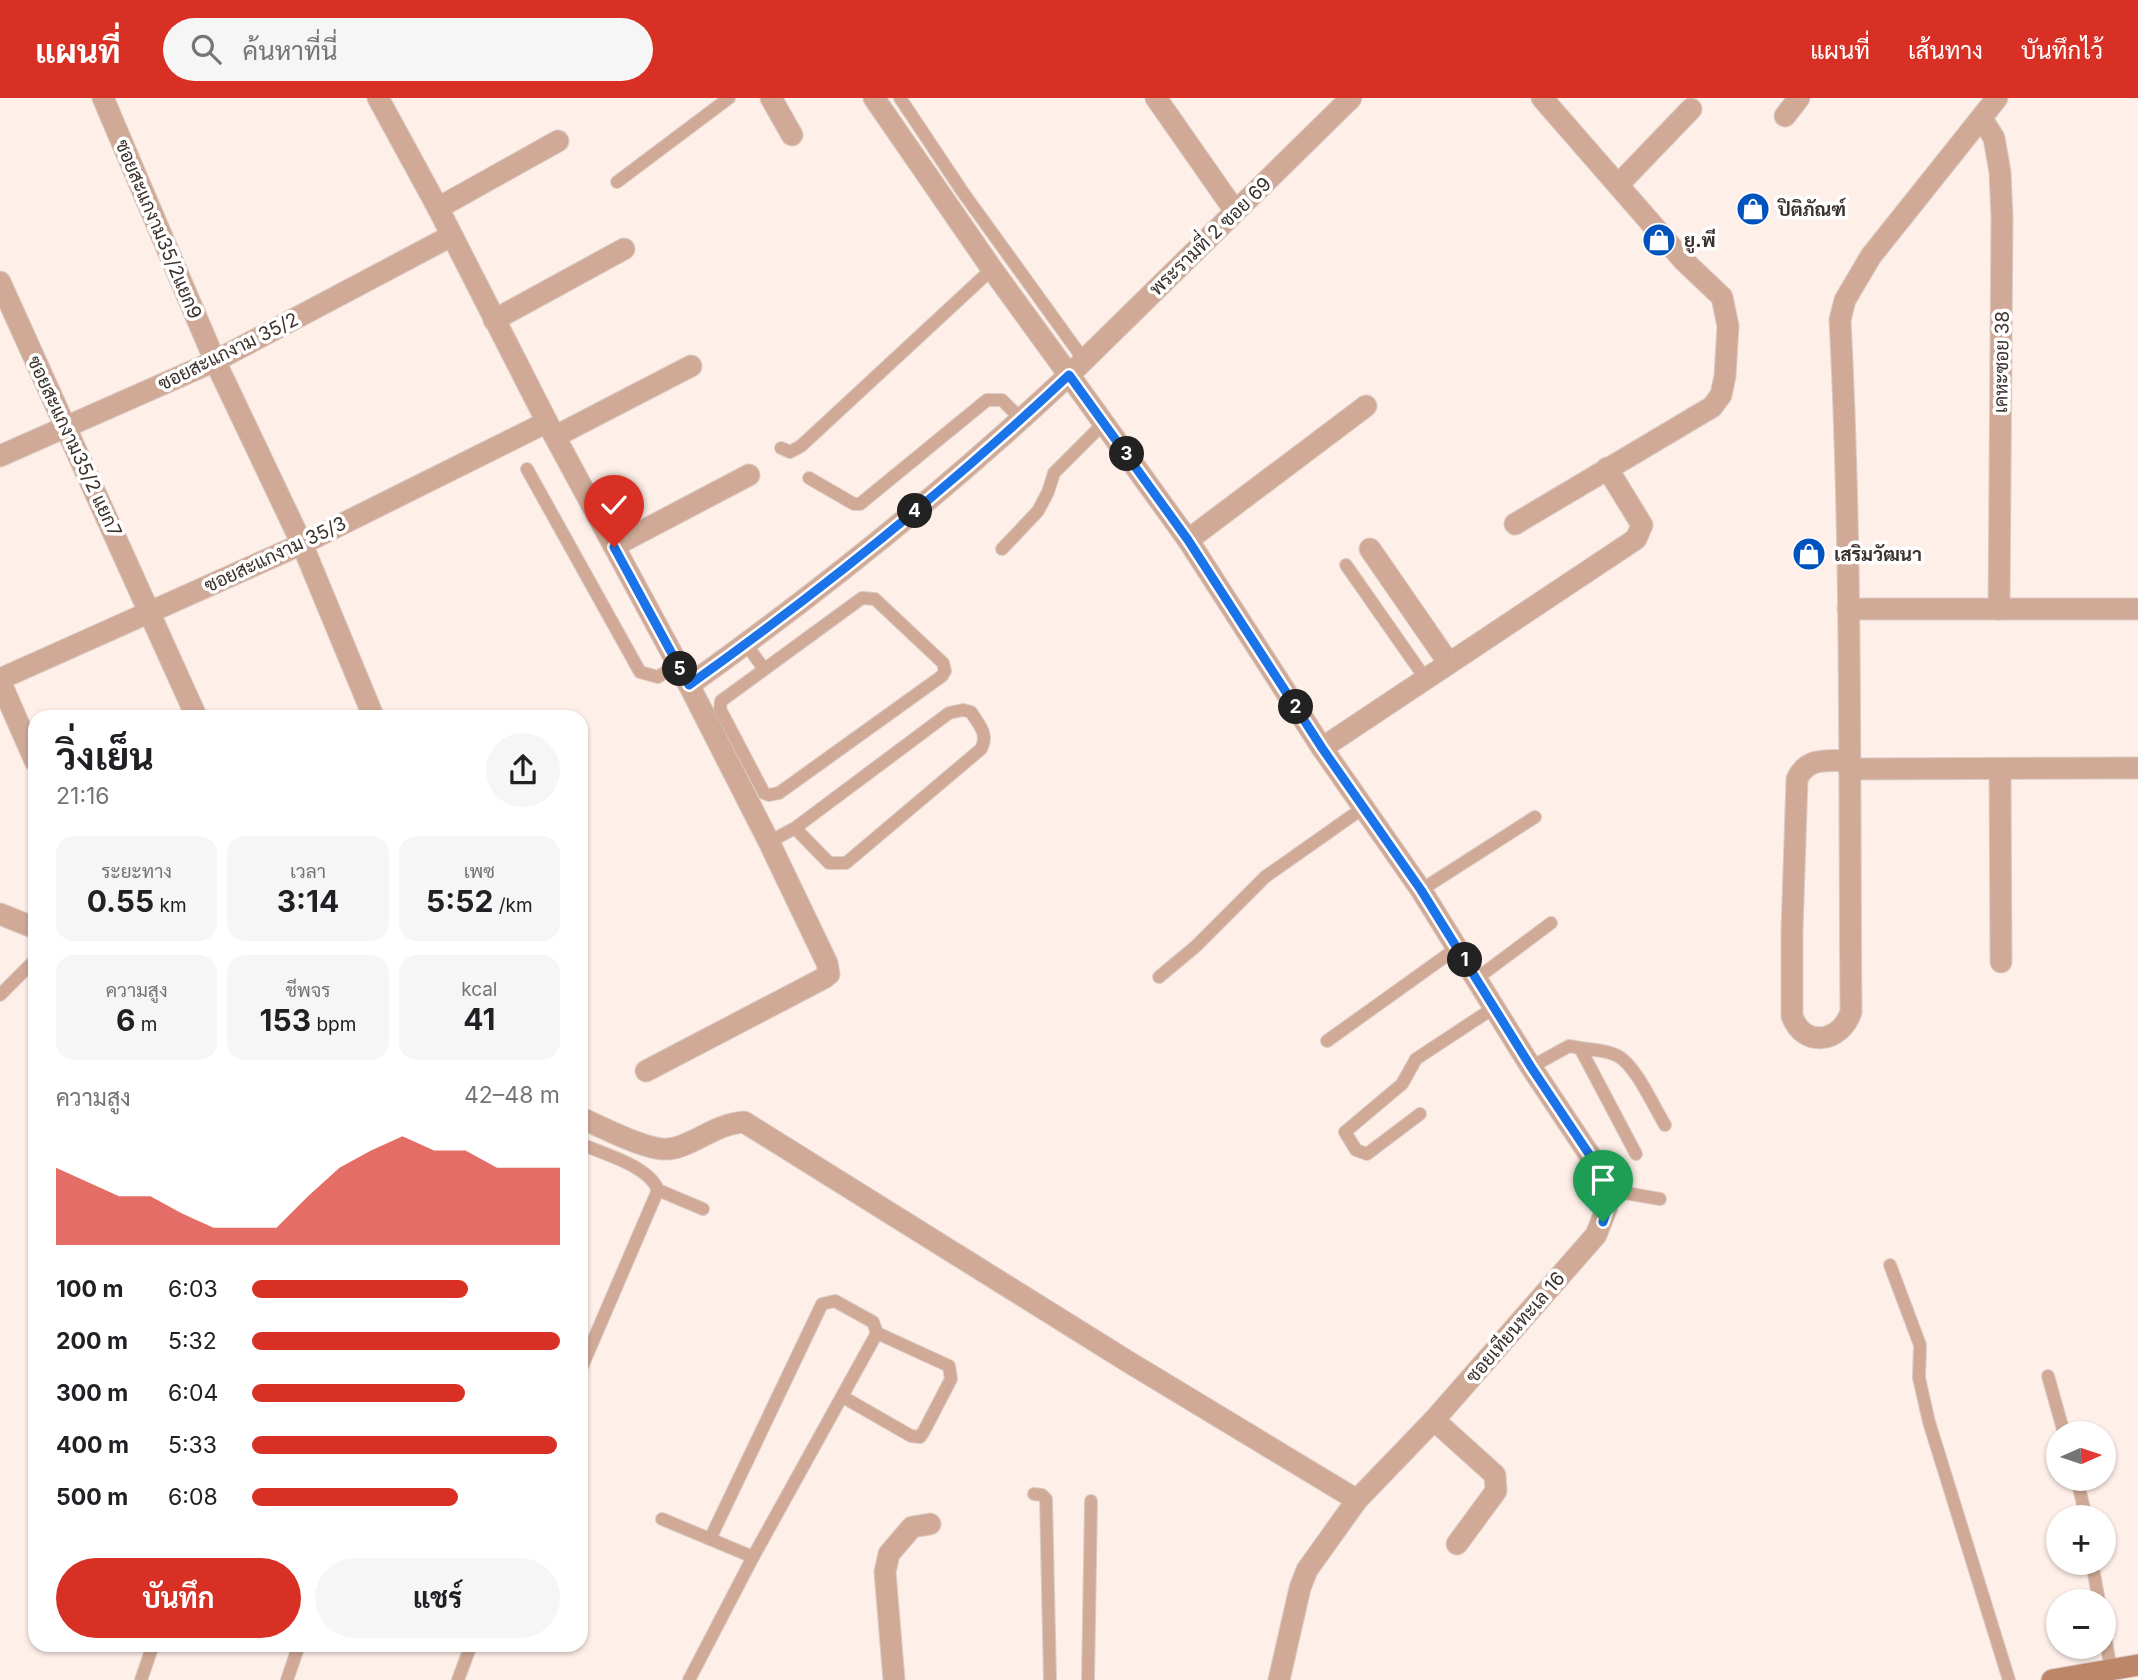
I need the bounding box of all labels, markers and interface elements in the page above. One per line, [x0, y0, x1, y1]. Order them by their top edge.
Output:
search box [163, 18, 653, 81]
icon: search [187, 30, 225, 68]
text: แผนที่ [35, 31, 121, 71]
text: ค้นหาที่นี่ [243, 35, 338, 66]
text: แผนที่ [1810, 36, 1870, 65]
text: เส้นทาง [1908, 36, 1983, 65]
text: บันทึกไว้ [2021, 36, 2103, 65]
street label: ซอยสะแกงาม35/2แยก9 [110, 136, 207, 322]
street label: พระรามที่ 2 ซอย 69 [1140, 168, 1276, 300]
shop icon: ปิติภัณฑ์ [1734, 190, 1772, 228]
place label: ปิติภัณฑ์ [1777, 197, 1847, 221]
shop icon: ยู.พี [1640, 221, 1678, 259]
place label: ยู.พี [1684, 228, 1716, 254]
street label: ซอยสะแกงาม 35/2 [154, 307, 302, 395]
street label: เคหะซอย 38 [1989, 311, 2014, 413]
street label: ซอยสะแกงาม35/2 แยก7 [22, 352, 127, 540]
pin: 3 [1110, 436, 1144, 472]
text: 3 [1120, 442, 1133, 465]
pin [584, 475, 644, 547]
icon: check [595, 486, 633, 524]
pin: 4 [898, 494, 932, 528]
text: 4 [908, 499, 921, 522]
street label: ซอยสะแกงาม 35/3 [201, 512, 350, 597]
shop icon: เสริมวัฒนา [1790, 535, 1828, 573]
place label: เสริมวัฒนา [1834, 543, 1922, 566]
pin: 5 [662, 652, 698, 686]
text: 5 [673, 657, 686, 680]
pin: 2 [1278, 690, 1314, 724]
text: 2 [1290, 695, 1301, 718]
text: วิ่งเย็น [56, 733, 154, 779]
button: share [486, 733, 560, 807]
text: 21:16 [56, 782, 110, 810]
text: ระยะทาง [101, 860, 172, 883]
text: เวลา [290, 860, 326, 883]
text: เพซ [464, 860, 495, 883]
text: 0.55 [87, 883, 154, 919]
text: 3:14 [277, 883, 339, 919]
text: 5:52 [426, 883, 493, 919]
text: km [154, 894, 187, 917]
text: /km [493, 894, 533, 917]
pin: 1 [1448, 942, 1482, 978]
text: 1 [1460, 948, 1469, 971]
text: kcal [461, 978, 497, 1001]
text: ความสูง [106, 979, 168, 1002]
text: ชีพจร [286, 979, 330, 1002]
text: 41 [463, 1001, 495, 1037]
text: 6 [116, 1002, 135, 1038]
text: 153 [260, 1002, 311, 1038]
text: m [135, 1013, 157, 1036]
text: bpm [311, 1013, 356, 1036]
text: 42–48 m [464, 1081, 560, 1109]
text: ความสูง [56, 1084, 131, 1112]
pin [1573, 1150, 1633, 1222]
icon: arrive [1584, 1161, 1622, 1199]
street label: ซอยเทียนทะเล 16 [1460, 1266, 1570, 1388]
text: 100 m [56, 1275, 123, 1303]
text: 6:03 [168, 1275, 218, 1303]
text: 200 m [56, 1327, 128, 1355]
text: 5:32 [168, 1327, 217, 1355]
text: 300 m [56, 1379, 128, 1407]
text: 6:04 [168, 1379, 218, 1407]
north arrow [2046, 1421, 2116, 1491]
map controls [2046, 1421, 2116, 1659]
text: 400 m [56, 1431, 129, 1459]
text: 5:33 [168, 1431, 217, 1459]
text: 500 m [56, 1483, 128, 1511]
text: 6:08 [168, 1483, 218, 1511]
button: + [2046, 1505, 2116, 1575]
button: บันทึก [56, 1558, 301, 1638]
button: แชร์ [315, 1558, 560, 1638]
button: − [2046, 1589, 2116, 1659]

